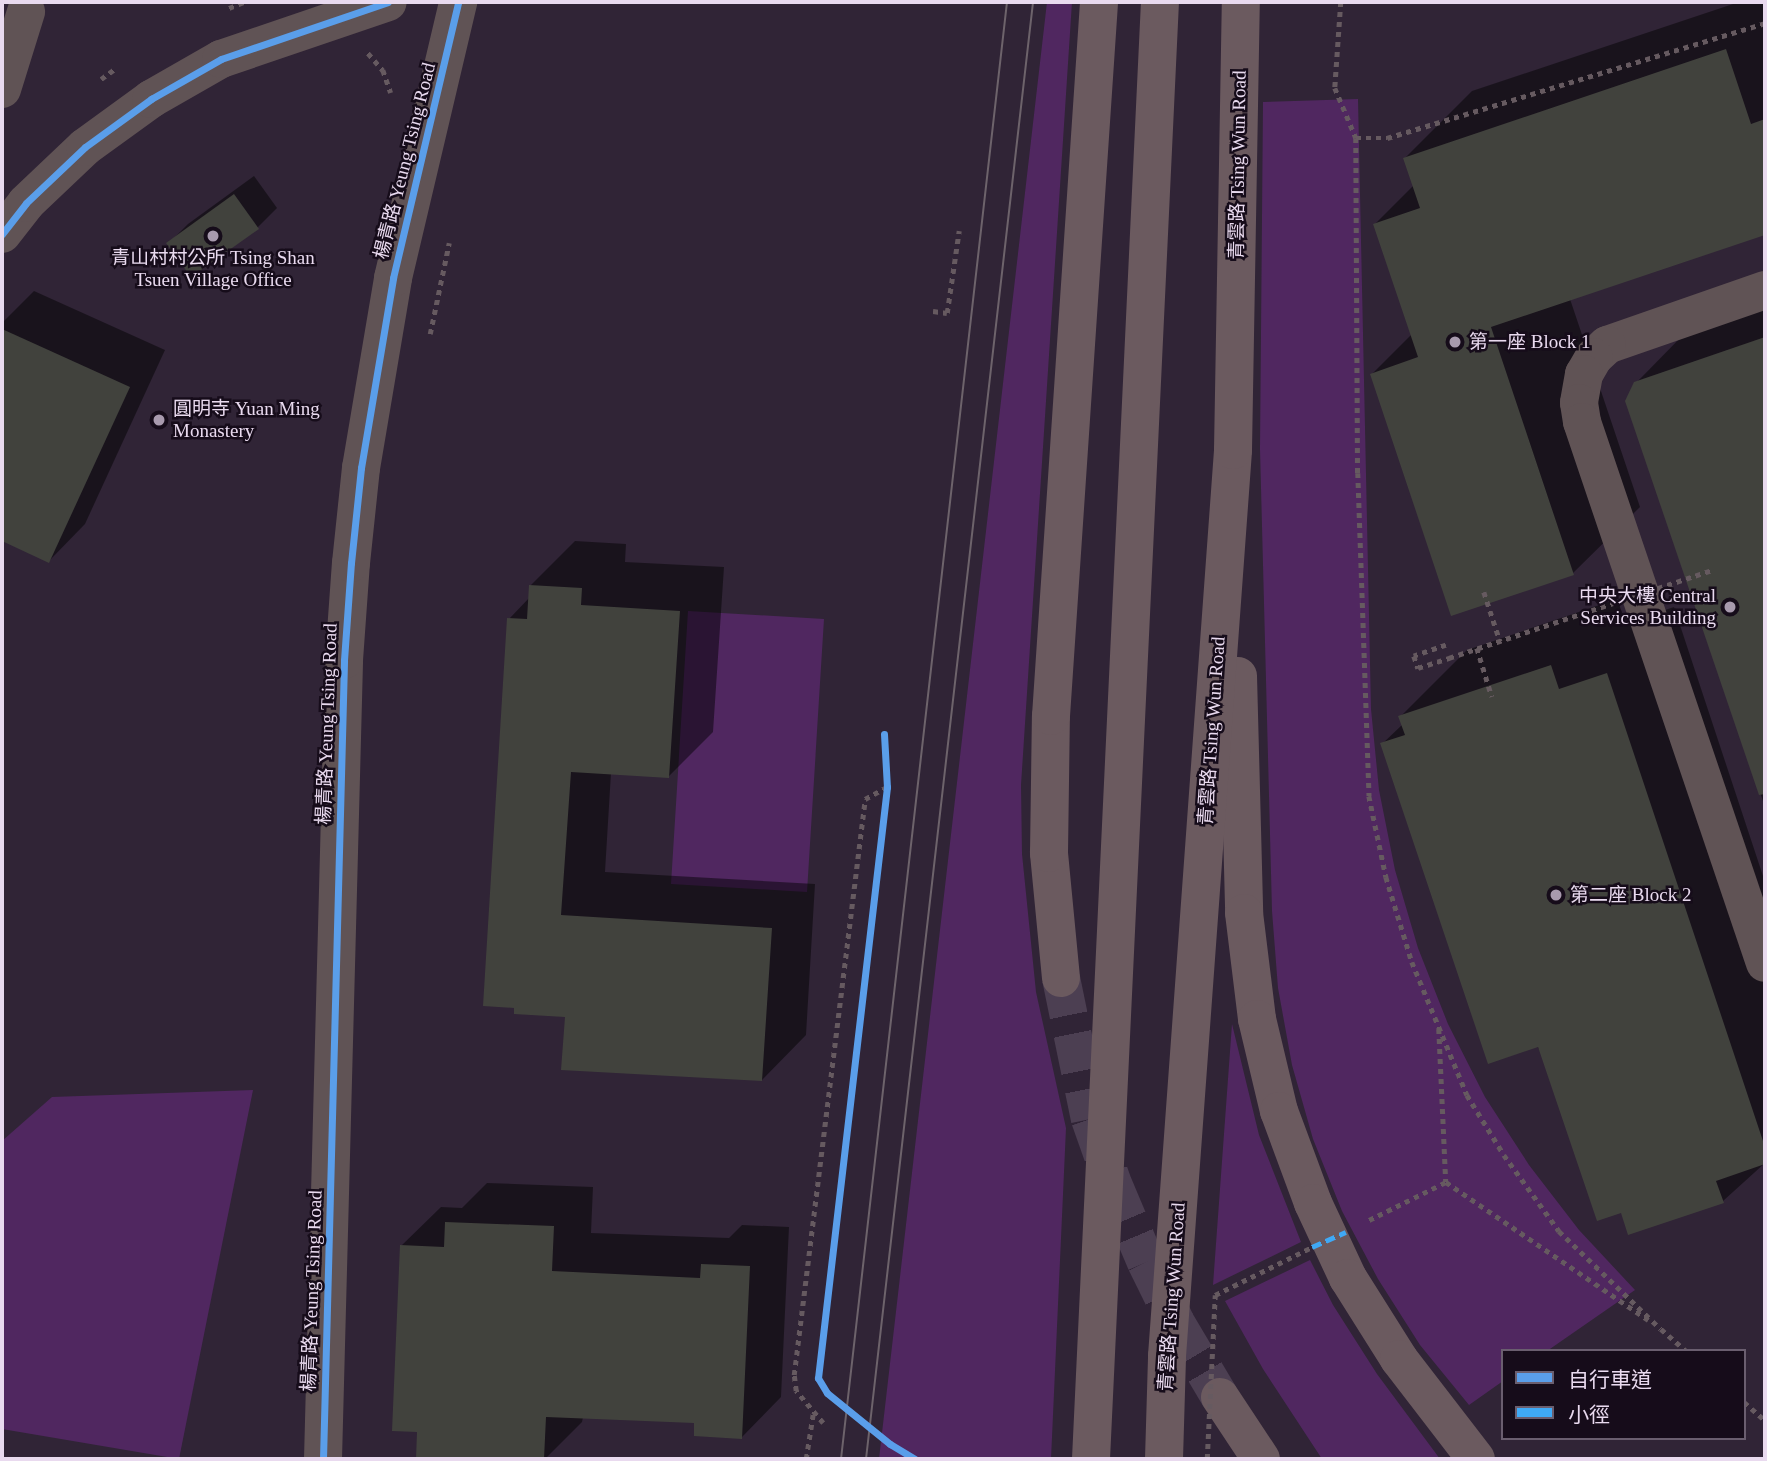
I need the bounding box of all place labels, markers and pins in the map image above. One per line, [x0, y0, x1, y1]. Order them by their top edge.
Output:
marker: 青山村村公所 Tsing Shan Tsuen Village Office [205, 228, 221, 244]
place label: 青山村村公所 Tsing Shan Tsuen Village Office [111, 247, 315, 291]
place label: 第一座 Block 1 [1469, 331, 1590, 353]
marker: 第一座 Block 1 [1447, 334, 1463, 350]
place label: 圓明寺 Yuan Ming Monastery [173, 398, 320, 442]
marker: 圓明寺 Yuan Ming Monastery [151, 412, 167, 428]
place label: 中央大樓 Central Services Building [1579, 585, 1716, 629]
marker: 中央大樓 Central Services Building [1722, 599, 1738, 615]
place label: 第二座 Block 2 [1570, 884, 1691, 906]
marker: 第二座 Block 2 [1548, 887, 1564, 903]

